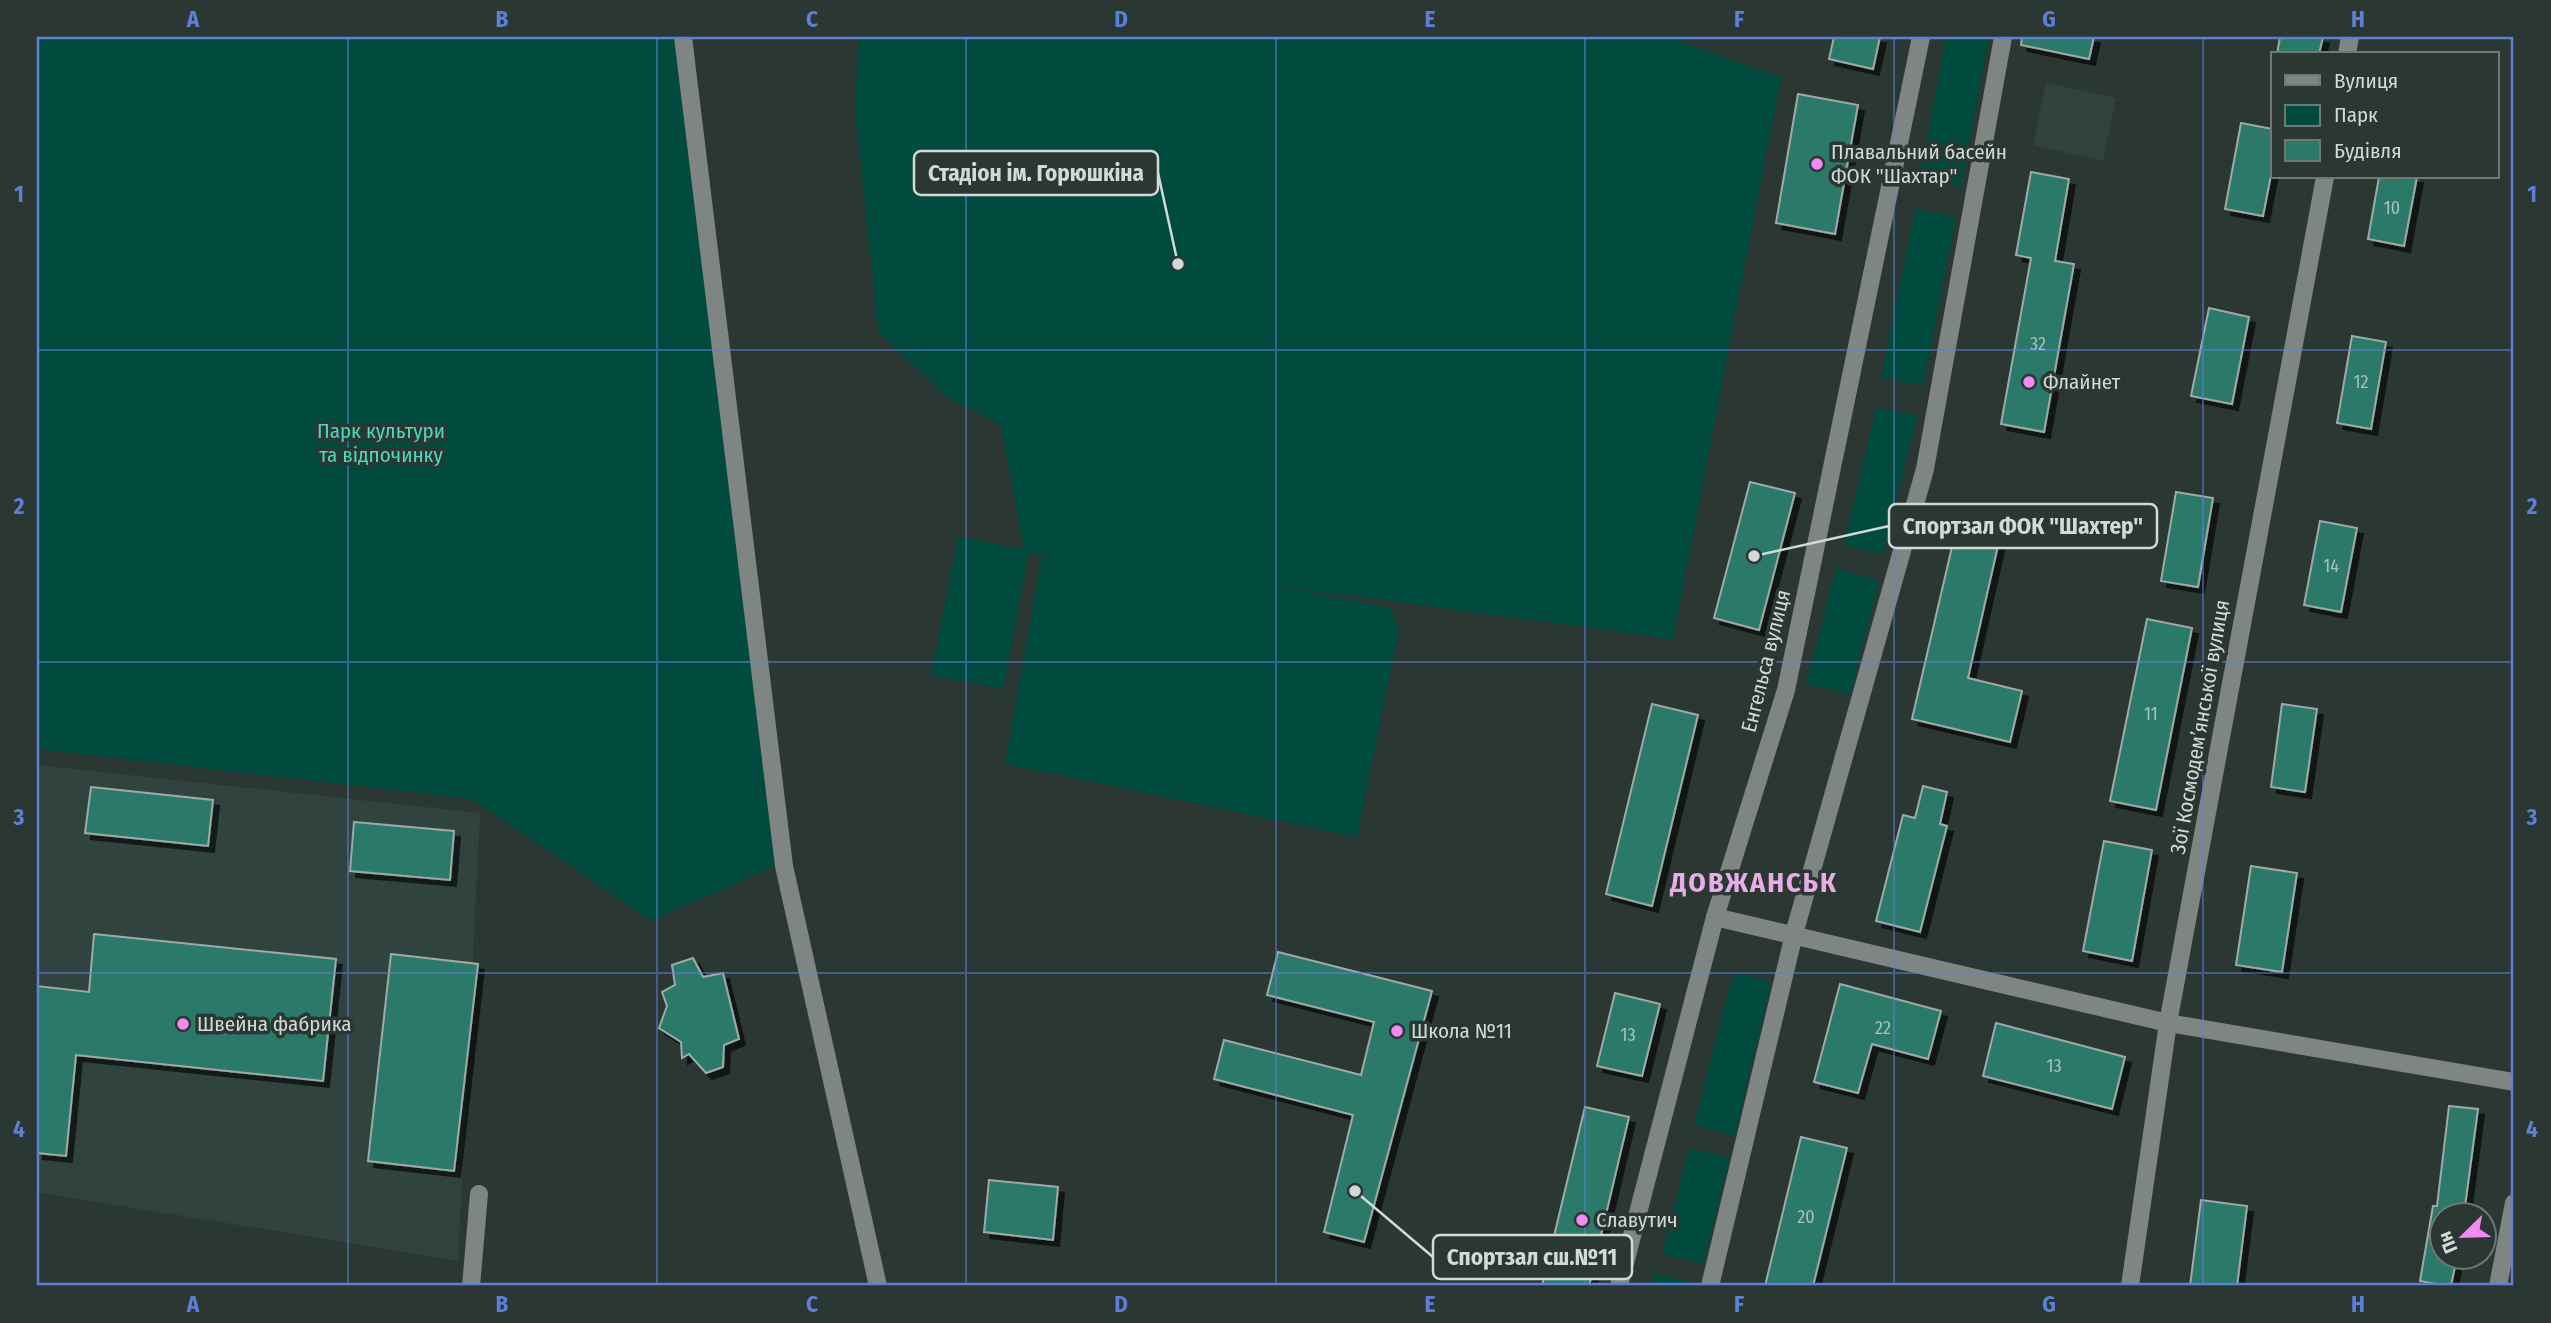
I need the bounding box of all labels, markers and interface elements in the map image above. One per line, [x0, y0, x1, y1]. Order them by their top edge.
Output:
text: A [186, 5, 200, 33]
text: B [496, 5, 509, 33]
text: C [806, 5, 818, 33]
text: D [1114, 5, 1128, 33]
text: E [1425, 5, 1436, 33]
text: F [1734, 5, 1744, 33]
text: G [2042, 5, 2056, 33]
text: H [2351, 5, 2365, 33]
legend [2271, 52, 2498, 178]
text: Вулиця [2334, 68, 2398, 94]
text: Парк [2334, 102, 2378, 128]
text: Будівля [2334, 138, 2402, 164]
place label: Плавальний басейн ФОК "Шахтар" [1831, 139, 2007, 189]
callout: Стадіон ім. Горюшкіна [914, 151, 1158, 195]
marker: Плавальний басейн ФОК "Шахтар" [1809, 156, 1825, 172]
text: Стадіон ім. Горюшкіна [928, 159, 1144, 187]
text: 1 [14, 180, 24, 208]
text: 1 [2527, 180, 2537, 208]
house number: 10 [2384, 197, 2400, 219]
house number: 32 [2030, 333, 2046, 355]
place label: Флайнет [2043, 369, 2121, 395]
house number: 12 [2354, 371, 2369, 393]
marker: Флайнет [2021, 374, 2037, 390]
park label: Парк культури та відпочинку [317, 418, 445, 468]
text: 2 [13, 492, 25, 520]
text: 2 [2526, 492, 2538, 520]
callout: Спортзал ФОК "Шахтер" [1889, 504, 2157, 548]
text: Спортзал ФОК "Шахтер" [1903, 512, 2143, 540]
house number: 14 [2323, 555, 2339, 577]
street label: Енгельса вулиця [1736, 587, 1796, 735]
street label: Зої Космодем’янської вулиця [2165, 598, 2235, 856]
house number: 11 [2144, 703, 2158, 725]
text: 3 [13, 803, 25, 831]
text: 3 [2526, 803, 2538, 831]
district label: ДОВЖАНСЬК [1669, 866, 1838, 899]
place label: Швейна фабрика [197, 1011, 352, 1037]
marker: Швейна фабрика [175, 1016, 191, 1032]
house number: 22 [1875, 1017, 1891, 1039]
place label: Школа №11 [1411, 1018, 1512, 1044]
marker: Школа №11 [1389, 1023, 1405, 1039]
house number: 13 [1620, 1024, 1636, 1046]
house number: 13 [2046, 1055, 2062, 1077]
text: 4 [13, 1115, 25, 1143]
text: 4 [2526, 1115, 2538, 1143]
north arrow [2428, 1200, 2498, 1270]
house number: 20 [1797, 1206, 1815, 1228]
place label: Славутич [1596, 1207, 1678, 1233]
marker: Славутич [1574, 1212, 1590, 1228]
text: Пн [2433, 1228, 2463, 1257]
callout: Спортзал сш.№11 [1433, 1235, 1632, 1279]
text: Спортзал сш.№11 [1447, 1243, 1617, 1271]
text: A [186, 1290, 200, 1318]
text: B [496, 1290, 509, 1318]
text: C [806, 1290, 818, 1318]
text: D [1114, 1290, 1128, 1318]
text: E [1425, 1290, 1436, 1318]
text: F [1734, 1290, 1744, 1318]
text: G [2042, 1290, 2056, 1318]
text: H [2351, 1290, 2365, 1318]

